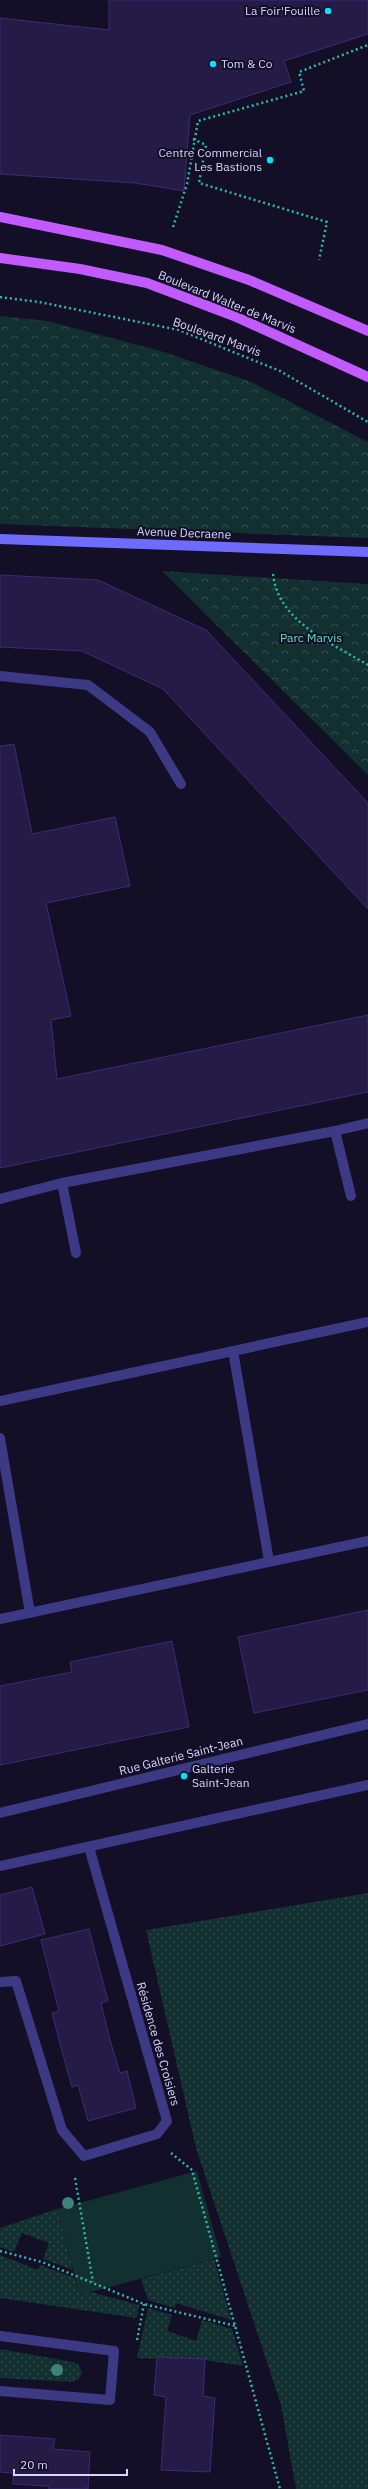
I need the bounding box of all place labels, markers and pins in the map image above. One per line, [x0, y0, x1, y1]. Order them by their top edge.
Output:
place label: La Foir'Fouille [245, 3, 320, 18]
marker: La Foir'Fouille [323, 6, 333, 16]
place label: Tom & Co [221, 56, 273, 71]
marker: Tom & Co [208, 59, 218, 69]
place label: Centre Commercial Les Bastions [158, 145, 262, 174]
marker: Centre Commercial Les Bastions [265, 155, 275, 165]
place label: Galterie Saint-Jean [192, 1762, 250, 1790]
marker: Galterie Saint-Jean [179, 1771, 189, 1781]

